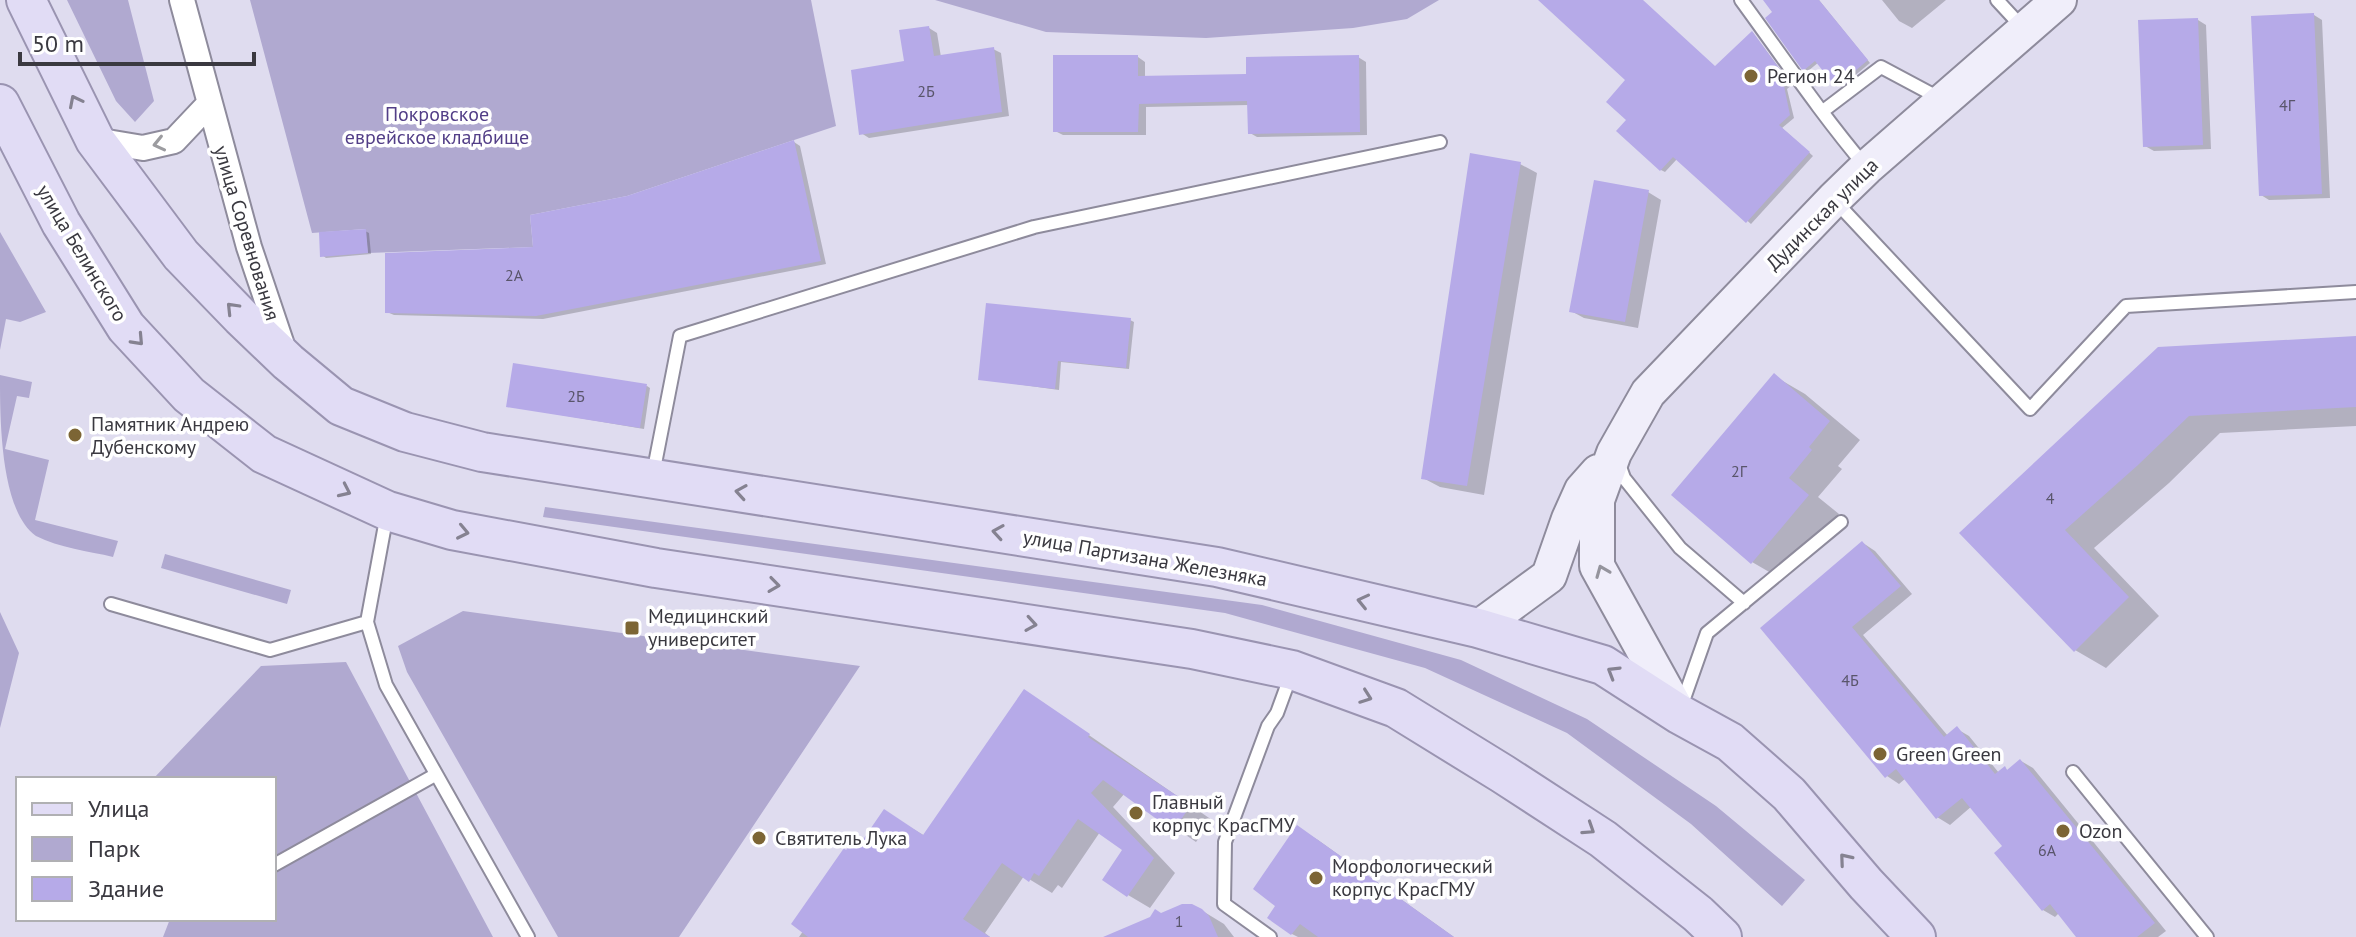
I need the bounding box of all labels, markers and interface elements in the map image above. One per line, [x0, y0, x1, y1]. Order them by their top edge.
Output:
scale bar [20, 16, 254, 66]
text: 50 m [32, 28, 84, 59]
place label: Регион 24 [1767, 63, 1855, 89]
marker: Регион 24 [1742, 67, 1760, 85]
house number: 2Б [917, 81, 935, 101]
one-way arrow [70, 95, 85, 110]
house number: 4Г [2279, 95, 2296, 115]
park label: Покровское еврейское кладбище [345, 101, 529, 150]
one-way arrow [153, 135, 167, 152]
street label: улица Соревнования [208, 143, 286, 323]
street label: Дудинская улица [1760, 152, 1884, 276]
street label: улица Белинского [31, 180, 133, 326]
house number: 2А [505, 265, 524, 285]
one-way arrow [227, 302, 241, 317]
one-way arrow [128, 331, 143, 345]
house number: 2Б [567, 386, 585, 406]
place label: Памятник Андрею Дубенскому [91, 411, 249, 460]
marker: Памятник Андрею Дубенскому [66, 426, 84, 444]
house number: 2Г [1731, 461, 1748, 481]
one-way arrow [337, 481, 352, 497]
one-way arrow [734, 484, 748, 501]
house number: 4 [2046, 488, 2055, 508]
one-way arrow [456, 523, 469, 540]
one-way arrow [991, 524, 1005, 541]
street label: улица Партизана Железняка [1021, 524, 1269, 592]
one-way arrow [1595, 565, 1612, 579]
one-way arrow [768, 576, 781, 593]
one-way arrow [1357, 593, 1371, 610]
place label: Медицинский университет [648, 603, 768, 652]
one-way arrow [1025, 615, 1038, 632]
marker: Медицинский университет [623, 619, 641, 637]
one-way arrow [1607, 666, 1622, 682]
house number: 4Б [1841, 670, 1859, 690]
one-way arrow [1358, 687, 1372, 704]
place label: Green Green [1896, 741, 2002, 767]
marker: Green Green [1871, 745, 1889, 763]
legend [16, 777, 276, 921]
place label: Главный корпус КрасГМУ [1152, 789, 1296, 838]
text: Улица [88, 793, 149, 824]
marker: Главный корпус КрасГМУ [1127, 804, 1145, 822]
place label: Ozon [2079, 818, 2123, 844]
one-way arrow [1580, 820, 1594, 835]
marker: Ozon [2054, 822, 2072, 840]
place label: Святитель Лука [775, 825, 907, 851]
marker: Святитель Лука [750, 829, 768, 847]
text: Парк [88, 833, 141, 864]
house number: 6А [2038, 840, 2057, 860]
place label: Морфологический корпус КрасГМУ [1332, 853, 1493, 902]
one-way arrow [1840, 854, 1855, 869]
marker: Морфологический корпус КрасГМУ [1307, 869, 1325, 887]
text: Здание [88, 873, 164, 904]
house number: 1 [1175, 911, 1183, 931]

